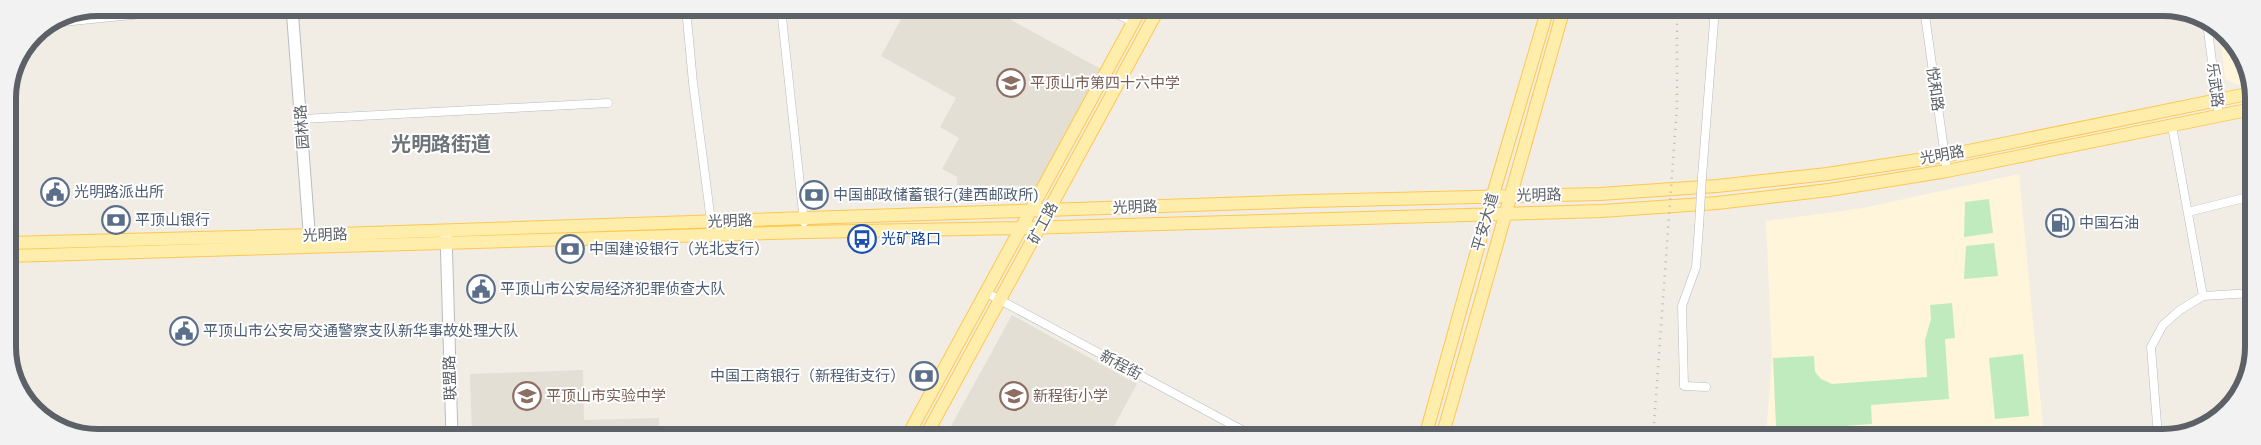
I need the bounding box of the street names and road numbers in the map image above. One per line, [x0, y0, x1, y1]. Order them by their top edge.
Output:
street label: 乐武路 [2203, 62, 2227, 108]
street label: 悦和路 [1923, 65, 1947, 113]
street label: 园林路 [291, 104, 313, 150]
street label: 光明路 [1918, 142, 1966, 168]
street label: 光明路 [1516, 186, 1562, 204]
street label: 平安大道 [1468, 191, 1502, 253]
street label: 光明路 [1112, 197, 1158, 217]
street label: 矿工路 [1024, 199, 1062, 247]
street label: 光明路 [707, 211, 753, 231]
street label: 光明路 [302, 225, 348, 245]
street label: 新程街 [1097, 346, 1145, 384]
street label: 联盟路 [440, 355, 460, 401]

